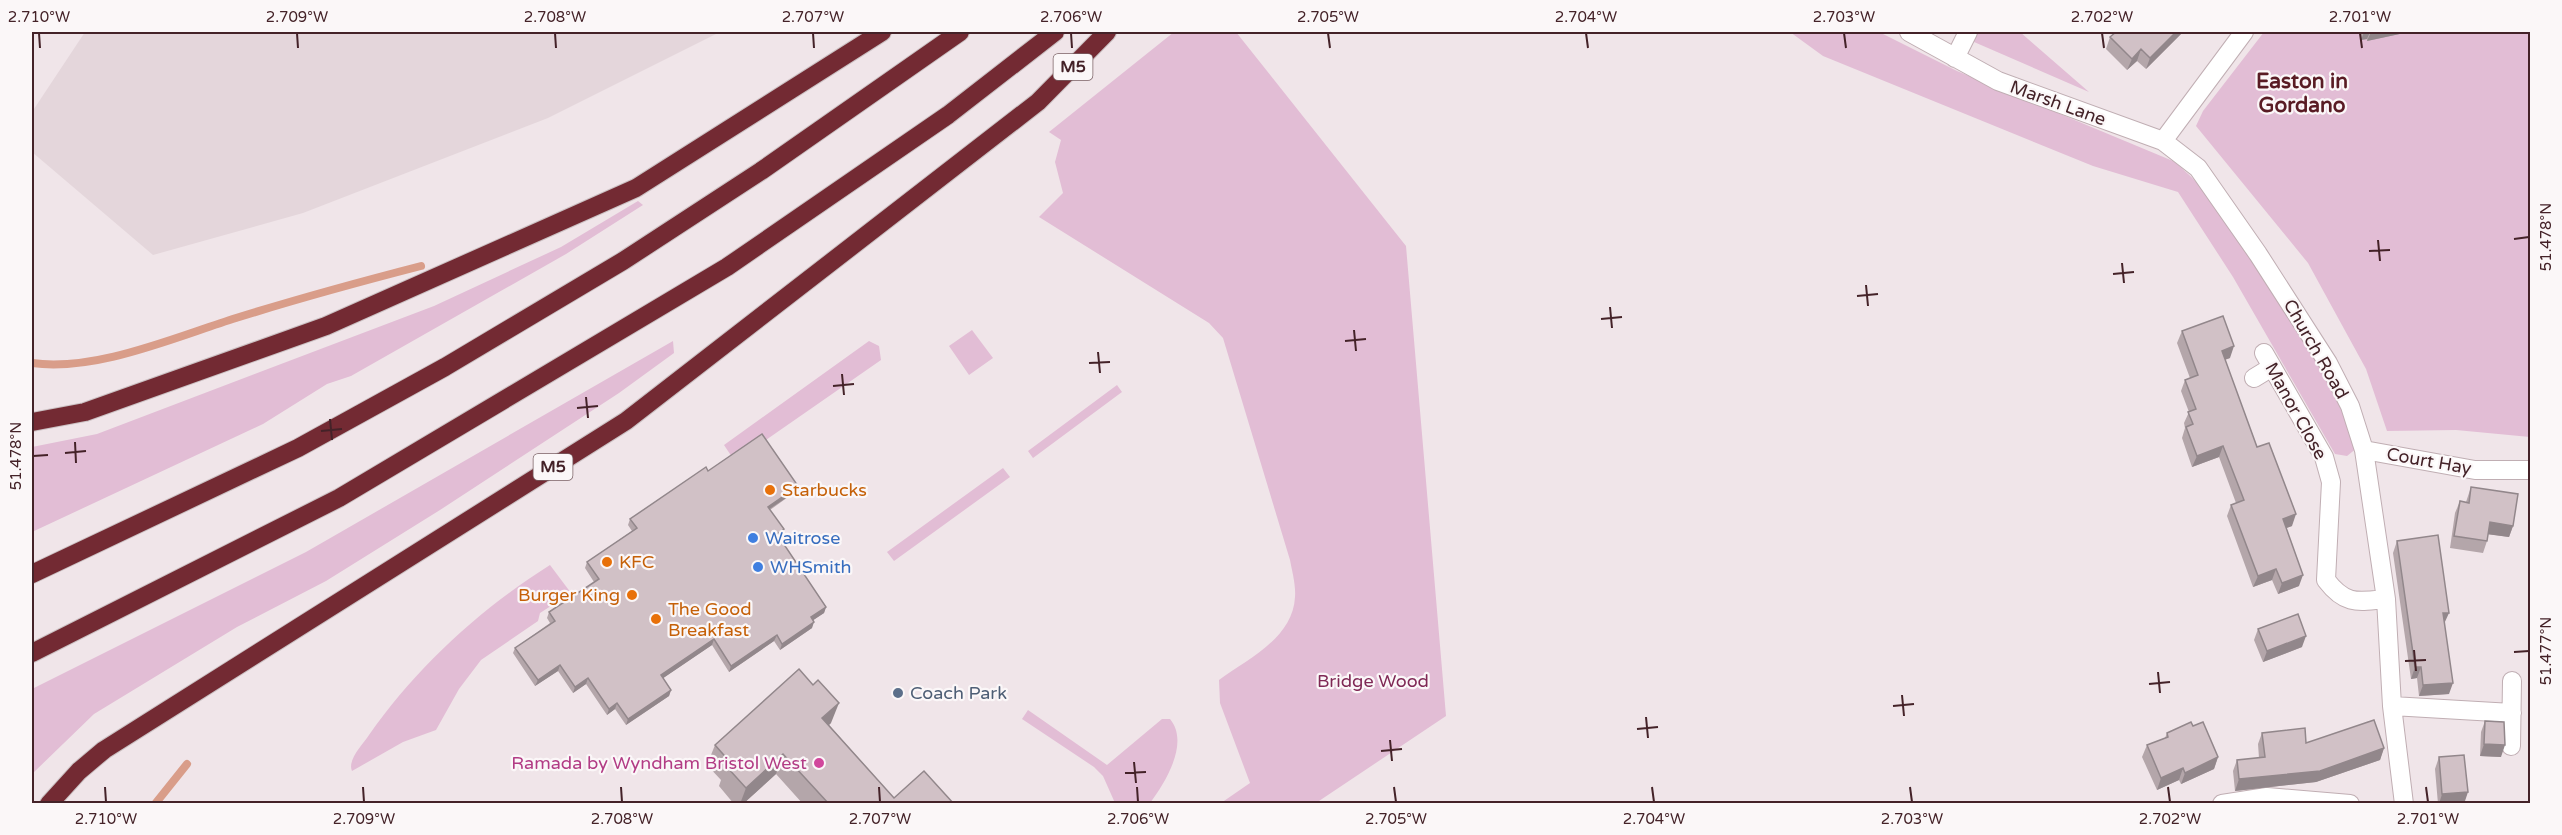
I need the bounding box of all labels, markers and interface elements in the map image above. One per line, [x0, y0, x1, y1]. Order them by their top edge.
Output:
text: 2.710°W [8, 8, 70, 26]
text: 2.709°W [266, 8, 328, 26]
text: 2.708°W [524, 8, 586, 26]
text: 2.707°W [782, 8, 844, 26]
text: 2.706°W [1040, 8, 1102, 26]
text: 2.705°W [1297, 8, 1359, 26]
text: 2.704°W [1555, 8, 1617, 26]
text: 2.703°W [1813, 8, 1875, 26]
text: 2.702°W [2071, 8, 2133, 26]
text: 2.701°W [2329, 8, 2391, 26]
road number: M5 [1054, 54, 1092, 80]
district label: Easton in Gordano [2256, 69, 2348, 118]
street label: Marsh Lane [2007, 76, 2109, 130]
text: 51.478°N [2537, 203, 2555, 271]
street label: Church Road [2279, 295, 2353, 403]
street label: Manor Close [2260, 359, 2332, 463]
text: 51.478°N [7, 422, 25, 490]
street label: Court Hay [2385, 443, 2473, 479]
road number: M5 [534, 454, 572, 480]
place label: Starbucks [782, 479, 867, 501]
marker: Starbucks [763, 483, 777, 497]
place label: Waitrose [765, 527, 840, 549]
marker: Waitrose [746, 531, 760, 545]
place label: KFC [619, 551, 654, 573]
marker: KFC [600, 555, 614, 569]
place label: WHSmith [770, 556, 852, 578]
marker: WHSmith [751, 560, 765, 574]
place label: Burger King [518, 584, 620, 606]
marker: Burger King [625, 588, 639, 602]
place label: The Good Breakfast [668, 598, 752, 641]
marker: The Good Breakfast [649, 612, 663, 626]
text: 51.477°N [2537, 617, 2555, 685]
park label: Bridge Wood [1317, 670, 1429, 692]
place label: Coach Park [910, 682, 1007, 704]
marker: Coach Park [891, 686, 905, 700]
place label: Ramada by Wyndham Bristol West [511, 752, 807, 774]
marker: Ramada by Wyndham Bristol West [812, 756, 826, 770]
text: 2.710°W [75, 810, 137, 828]
text: 2.709°W [333, 810, 395, 828]
text: 2.708°W [591, 810, 653, 828]
text: 2.707°W [849, 810, 911, 828]
text: 2.706°W [1107, 810, 1169, 828]
text: 2.705°W [1365, 810, 1427, 828]
text: 2.704°W [1623, 810, 1685, 828]
text: 2.703°W [1881, 810, 1943, 828]
text: 2.702°W [2139, 810, 2201, 828]
text: 2.701°W [2397, 810, 2459, 828]

